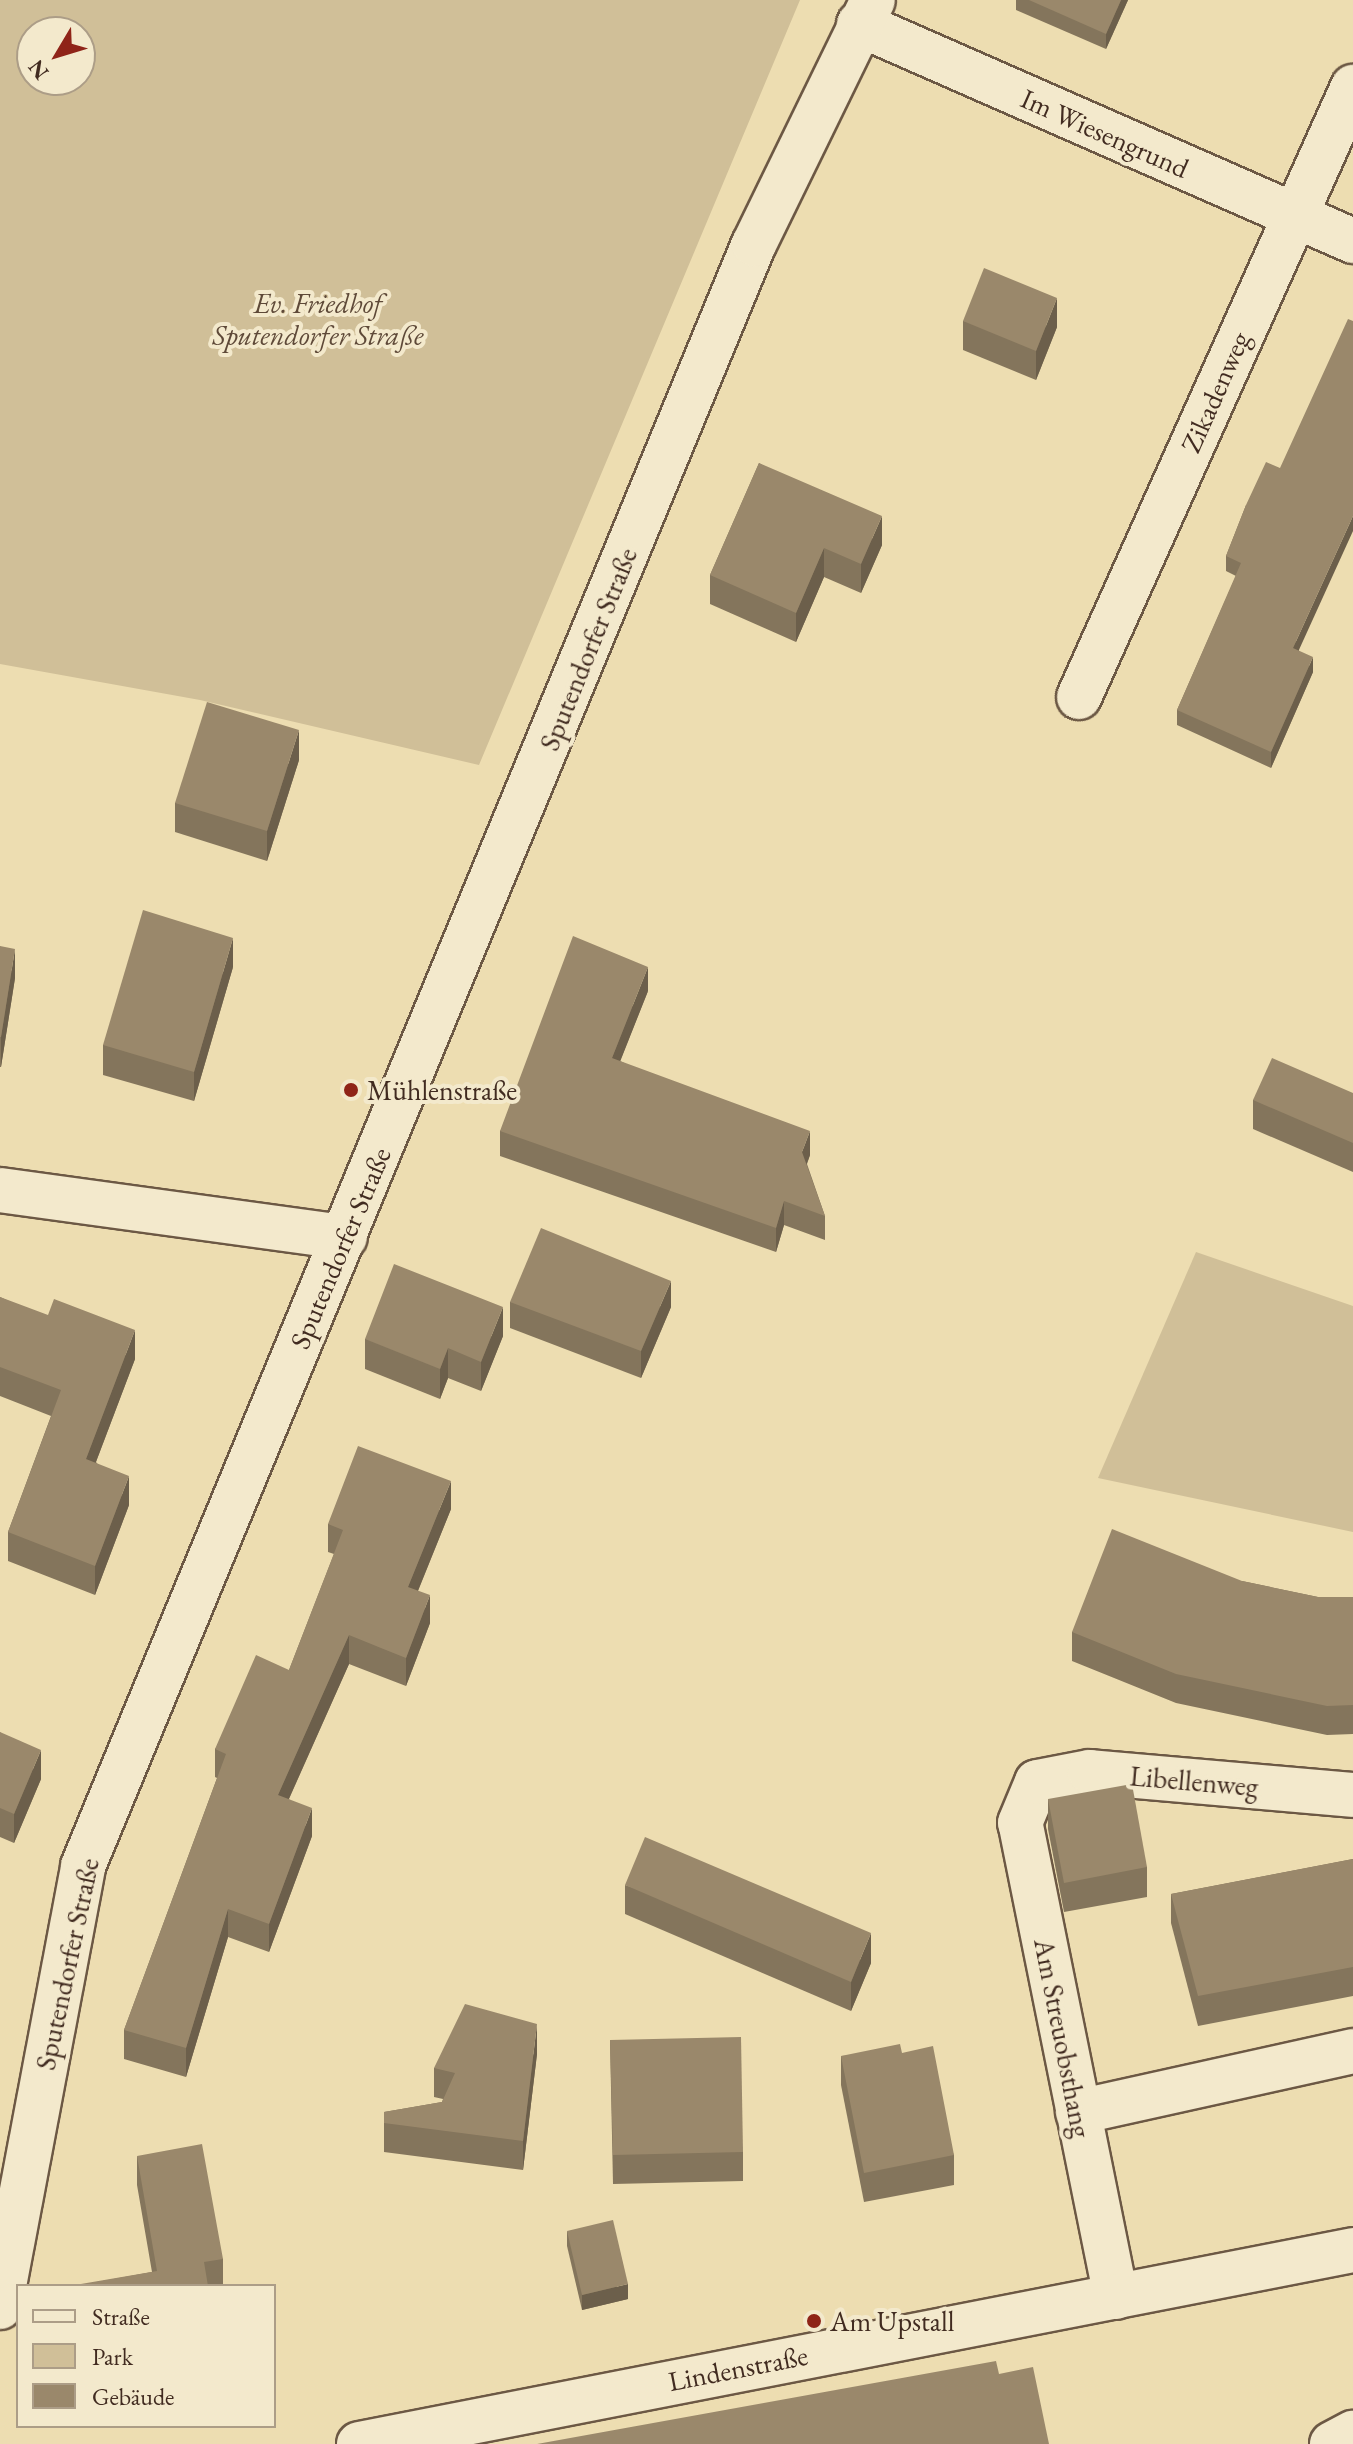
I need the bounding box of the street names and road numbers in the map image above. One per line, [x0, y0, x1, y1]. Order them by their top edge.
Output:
street label: Im Wiesengrund [1016, 81, 1194, 185]
street label: Zikadenweg [1173, 326, 1257, 458]
street label: Sputendorfer Straße [532, 543, 644, 755]
street label: Sputendorfer Straße [282, 1142, 398, 1354]
street label: Libellenweg [1128, 1759, 1260, 1803]
street label: Sputendorfer Straße [28, 1855, 106, 2073]
street label: Am Streuobsthang [1027, 1936, 1099, 2140]
street label: Lindenstraße [665, 2338, 811, 2398]

